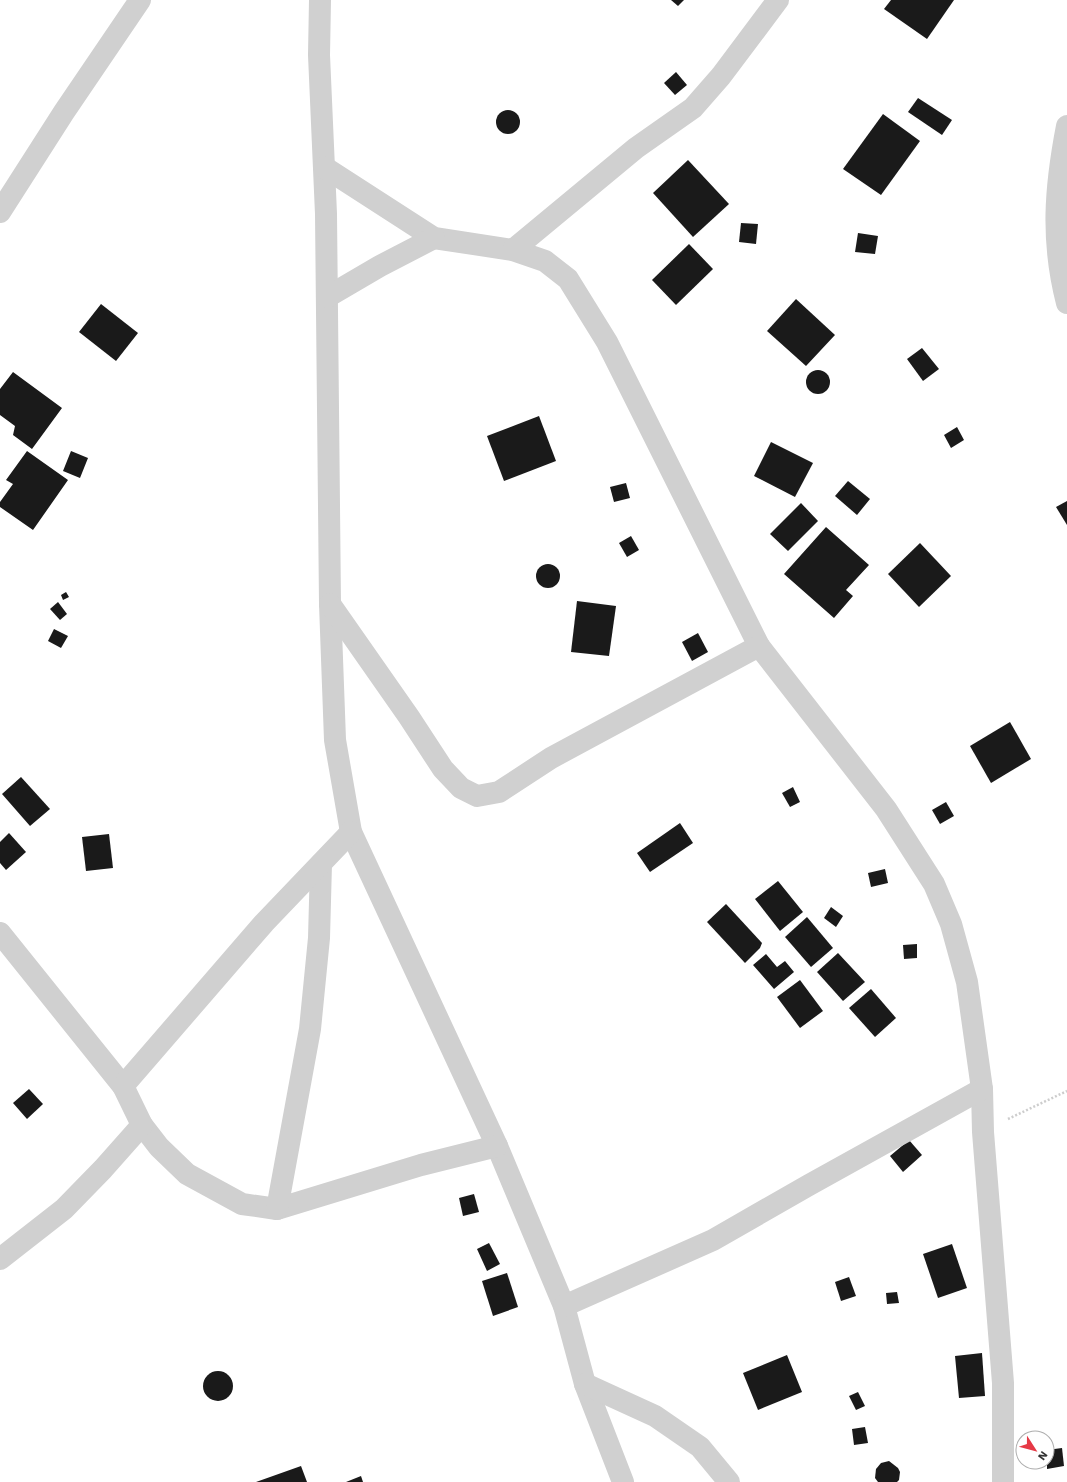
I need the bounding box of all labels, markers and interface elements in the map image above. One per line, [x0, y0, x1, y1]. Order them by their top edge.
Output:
north arrow [1015, 1430, 1055, 1470]
text: N [1035, 1448, 1050, 1463]

